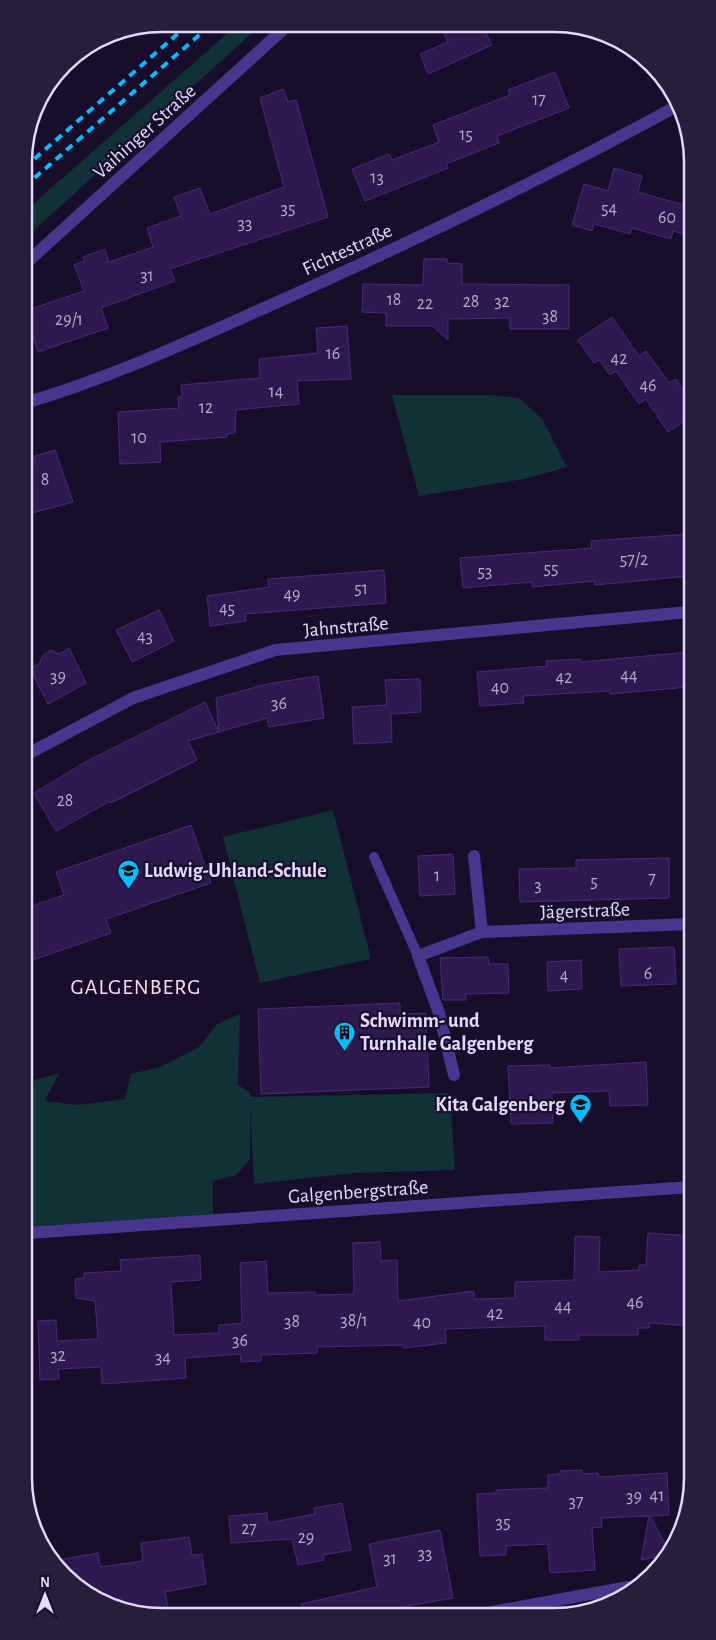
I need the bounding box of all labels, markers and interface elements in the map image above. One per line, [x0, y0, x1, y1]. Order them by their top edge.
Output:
street label: Vaihinger Straße [90, 81, 200, 183]
house number: 17 [532, 91, 546, 109]
house number: 15 [459, 126, 473, 144]
house number: 13 [370, 169, 384, 187]
house number: 35 [281, 200, 295, 218]
house number: 54 [601, 200, 617, 218]
house number: 60 [658, 209, 676, 227]
house number: 33 [238, 215, 252, 233]
street label: Fichtestraße [299, 220, 395, 279]
house number: 31 [140, 267, 154, 285]
house number: 18 [387, 291, 401, 309]
house number: 28 [463, 293, 479, 311]
house number: 32 [494, 293, 510, 311]
house number: 22 [417, 295, 433, 313]
house number: 38 [542, 308, 558, 326]
house number: 29/1 [55, 311, 83, 329]
house number: 16 [326, 345, 340, 363]
house number: 42 [611, 350, 627, 368]
house number: 46 [639, 377, 657, 395]
house number: 14 [269, 383, 284, 401]
house number: 12 [199, 399, 213, 417]
house number: 10 [131, 429, 147, 447]
house number: 8 [41, 471, 49, 489]
house number: 57/2 [620, 551, 648, 569]
house number: 55 [543, 560, 559, 578]
house number: 53 [478, 563, 492, 581]
house number: 51 [354, 580, 368, 598]
house number: 49 [283, 586, 301, 604]
house number: 45 [219, 600, 235, 618]
street label: Jahnstraße [303, 613, 389, 641]
house number: 43 [137, 628, 153, 646]
house number: 44 [620, 667, 638, 685]
house number: 39 [50, 668, 66, 686]
house number: 42 [556, 669, 572, 687]
house number: 40 [491, 679, 509, 697]
house number: 36 [271, 695, 287, 713]
house number: 28 [57, 792, 73, 810]
school or university icon: Ludwig-Uhland-Schule [116, 858, 140, 889]
place label: Ludwig-Uhland-Schule [144, 861, 327, 881]
house number: 1 [434, 867, 440, 885]
house number: 7 [648, 870, 656, 888]
house number: 5 [590, 873, 598, 891]
house number: 3 [534, 877, 542, 895]
street label: Jägerstraße [540, 899, 630, 923]
house number: 6 [644, 965, 652, 983]
house number: 4 [560, 967, 569, 985]
district label: GALGENBERG [71, 976, 201, 998]
place label: Schwimm- und Turnhalle Galgenberg [360, 1011, 534, 1054]
building icon: Schwimm- und Turnhalle Galgenberg [332, 1020, 356, 1051]
school or university icon: Kita Galgenberg [569, 1092, 593, 1123]
place label: Kita Galgenberg [435, 1095, 566, 1115]
street label: Galgenbergstraße [287, 1177, 429, 1207]
house number: 46 [626, 1294, 644, 1312]
house number: 44 [554, 1298, 572, 1316]
house number: 42 [487, 1305, 503, 1323]
house number: 38/1 [340, 1312, 368, 1330]
house number: 38 [284, 1313, 300, 1331]
house number: 40 [413, 1314, 431, 1332]
house number: 36 [232, 1332, 248, 1350]
house number: 32 [50, 1347, 66, 1365]
house number: 34 [155, 1349, 171, 1367]
house number: 41 [650, 1487, 664, 1505]
house number: 39 [626, 1488, 642, 1506]
house number: 37 [569, 1493, 583, 1511]
house number: 35 [496, 1514, 510, 1532]
house number: 27 [241, 1520, 257, 1538]
house number: 29 [298, 1529, 314, 1547]
house number: 33 [418, 1545, 432, 1563]
house number: 31 [383, 1550, 397, 1568]
north arrow [20, 1570, 70, 1620]
text: N [40, 1576, 50, 1590]

